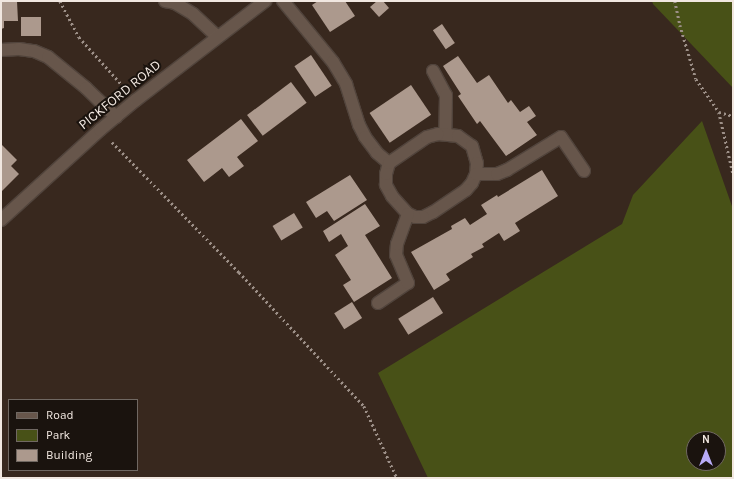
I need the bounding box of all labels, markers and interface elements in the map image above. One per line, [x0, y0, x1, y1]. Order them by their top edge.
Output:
street label: PICKFORD ROAD [75, 57, 165, 133]
legend [8, 399, 138, 471]
text: Road [46, 408, 74, 422]
text: Park [46, 428, 70, 442]
north arrow [686, 431, 726, 471]
text: N [702, 433, 710, 446]
text: Building [46, 448, 92, 462]

